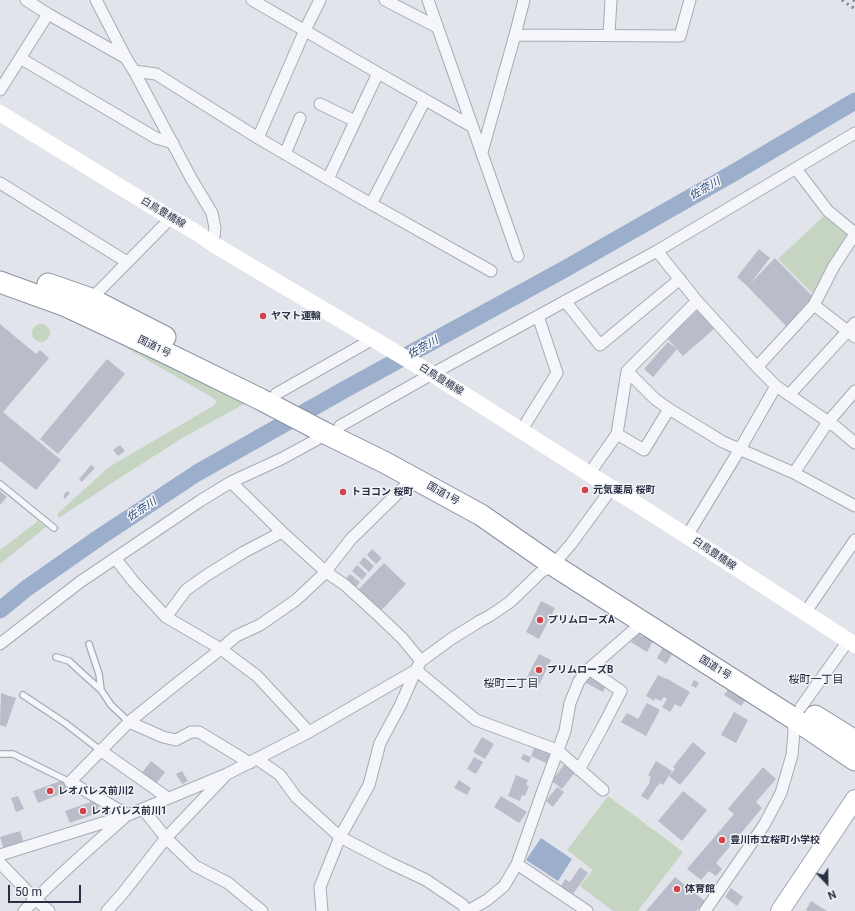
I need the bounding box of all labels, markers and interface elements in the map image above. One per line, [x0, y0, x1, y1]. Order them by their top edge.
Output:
water label: 佐奈川 [687, 175, 723, 203]
street label: 白鳥豊橋線 [138, 195, 188, 231]
place label: ヤマト運輸 [271, 310, 321, 322]
marker: ヤマト運輸 [258, 311, 268, 321]
street label: 国道1号 [135, 334, 173, 360]
water label: 佐奈川 [405, 334, 441, 362]
street label: 白鳥豊橋線 [417, 362, 465, 398]
street label: 国道1号 [425, 480, 461, 508]
place label: 元気薬局 桜町 [593, 484, 655, 496]
marker: 元気薬局 桜町 [580, 485, 590, 495]
place label: トヨコン 桜町 [351, 486, 413, 498]
marker: トヨコン 桜町 [338, 487, 348, 497]
water label: 佐奈川 [125, 495, 159, 525]
street label: 白鳥豊橋線 [690, 535, 738, 573]
place label: プリムローズA [548, 614, 615, 626]
marker: プリムローズA [535, 615, 545, 625]
street label: 国道1号 [697, 653, 733, 683]
place label: プリムローズB [547, 664, 613, 676]
marker: プリムローズB [534, 665, 544, 675]
district label: 桜町一丁目 [789, 673, 843, 687]
district label: 桜町二丁目 [484, 677, 538, 691]
place label: レオパレス前川2 [58, 785, 134, 797]
marker: レオパレス前川2 [45, 786, 55, 796]
place label: レオパレス前川1 [91, 805, 167, 817]
marker: レオパレス前川1 [78, 806, 88, 816]
place label: 豊川市立桜町小学校 [730, 834, 820, 846]
marker: 豊川市立桜町小学校 [717, 835, 727, 845]
north arrow [807, 863, 847, 903]
scale bar [10, 877, 83, 903]
place label: 体育館 [685, 883, 715, 895]
marker: 体育館 [672, 884, 682, 894]
text: 50 m [15, 885, 42, 899]
text: N [826, 887, 838, 902]

